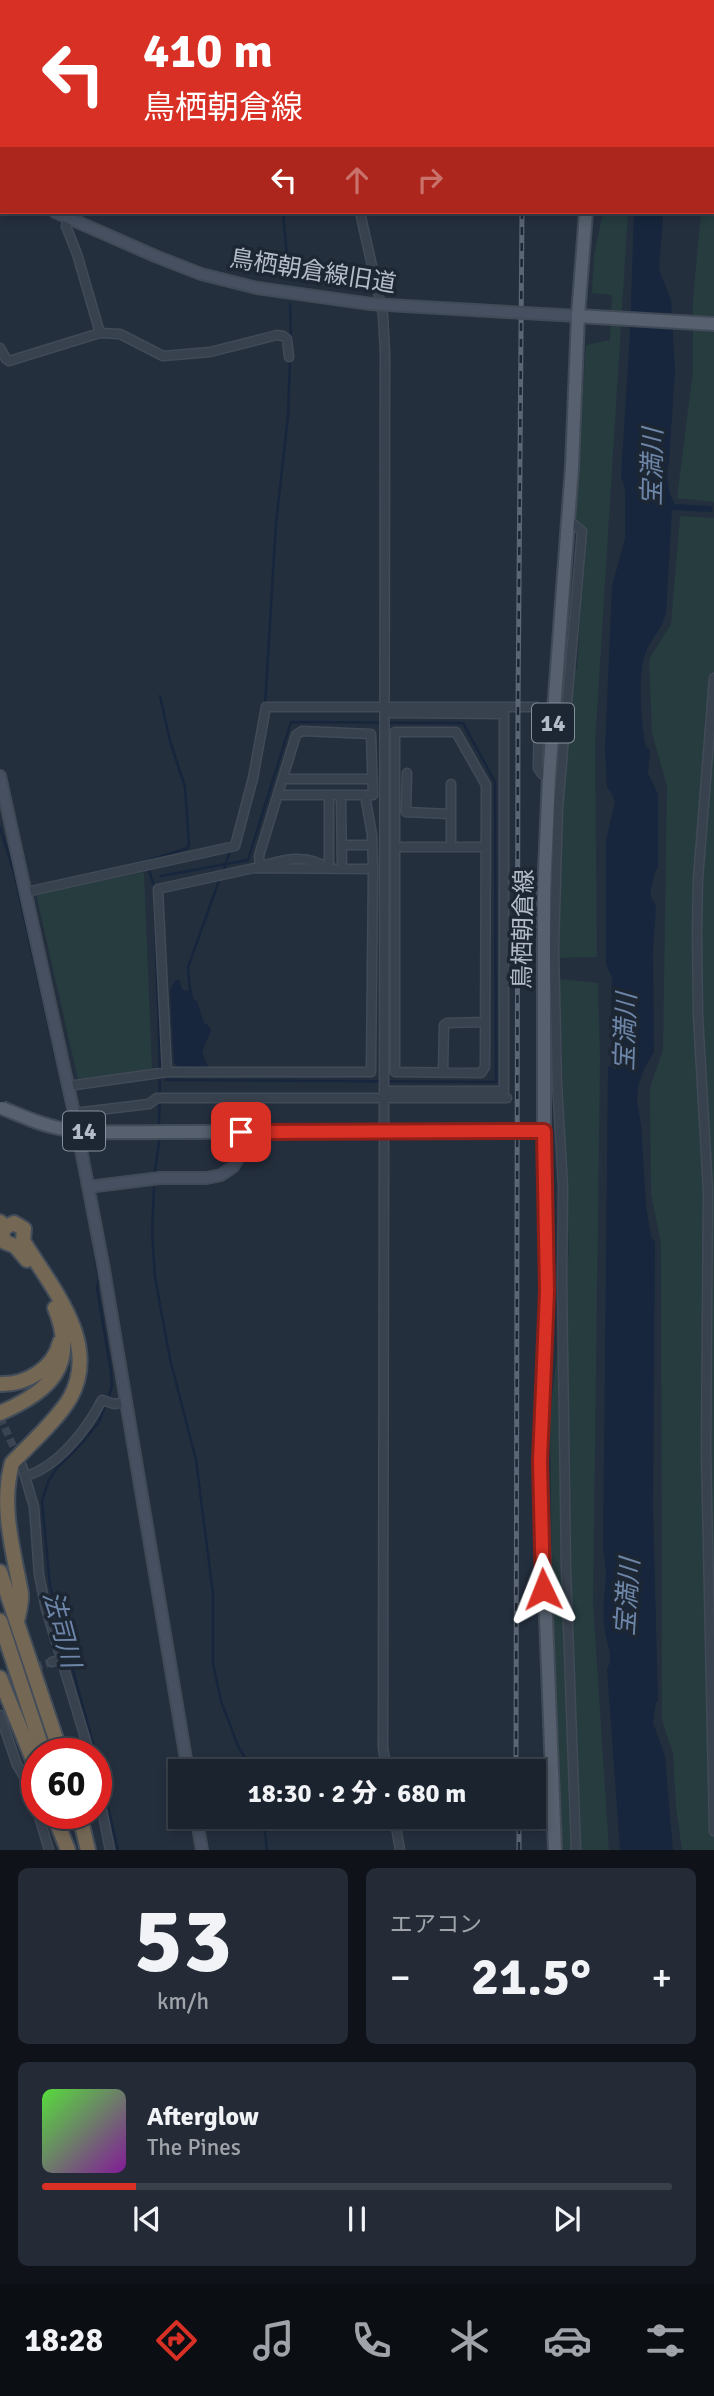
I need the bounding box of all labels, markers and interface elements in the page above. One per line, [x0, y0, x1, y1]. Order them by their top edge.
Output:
text: 410 m [143, 21, 273, 81]
icon: left [28, 28, 119, 119]
text: 鳥栖朝倉線 [143, 88, 303, 127]
icon: left [265, 161, 303, 199]
icon: ahead [338, 161, 376, 199]
icon: right [411, 161, 449, 199]
street label: 鳥栖朝倉線旧道 [228, 243, 398, 299]
water label: 宝満川 [636, 425, 670, 506]
road number: 14 [532, 704, 574, 743]
street label: 鳥栖朝倉線 [507, 869, 539, 989]
water label: 宝満川 [609, 990, 643, 1072]
pin [211, 1102, 271, 1162]
road number: 14 [63, 1112, 105, 1150]
icon: arrive [222, 1113, 260, 1151]
position arrow [506, 1552, 580, 1626]
water label: 宝満川 [609, 1554, 647, 1637]
water label: 法司川 [35, 1587, 87, 1674]
speed limit sign: 60 [21, 1738, 112, 1829]
text: 18:30 · 2 分 · 680 m [248, 1778, 466, 1810]
text: 53 [134, 1885, 232, 1998]
text: エアコン [390, 1910, 482, 1939]
text: 21.5° [471, 1945, 591, 2009]
text: − [390, 1954, 411, 2001]
text: + [651, 1954, 672, 2001]
text: km/h [157, 1987, 209, 2016]
text: Afterglow [147, 2101, 259, 2133]
text: The Pines [147, 2133, 241, 2162]
icon: previous [128, 2200, 166, 2238]
icon: pause [338, 2200, 376, 2238]
icon: next [548, 2200, 586, 2238]
icon: directions [152, 2316, 201, 2365]
icon: music [249, 2316, 298, 2365]
icon: phone [347, 2316, 396, 2365]
icon: climate [445, 2316, 494, 2365]
icon: car [543, 2316, 592, 2365]
icon: filters [641, 2316, 690, 2365]
text: 18:28 [24, 2321, 103, 2360]

